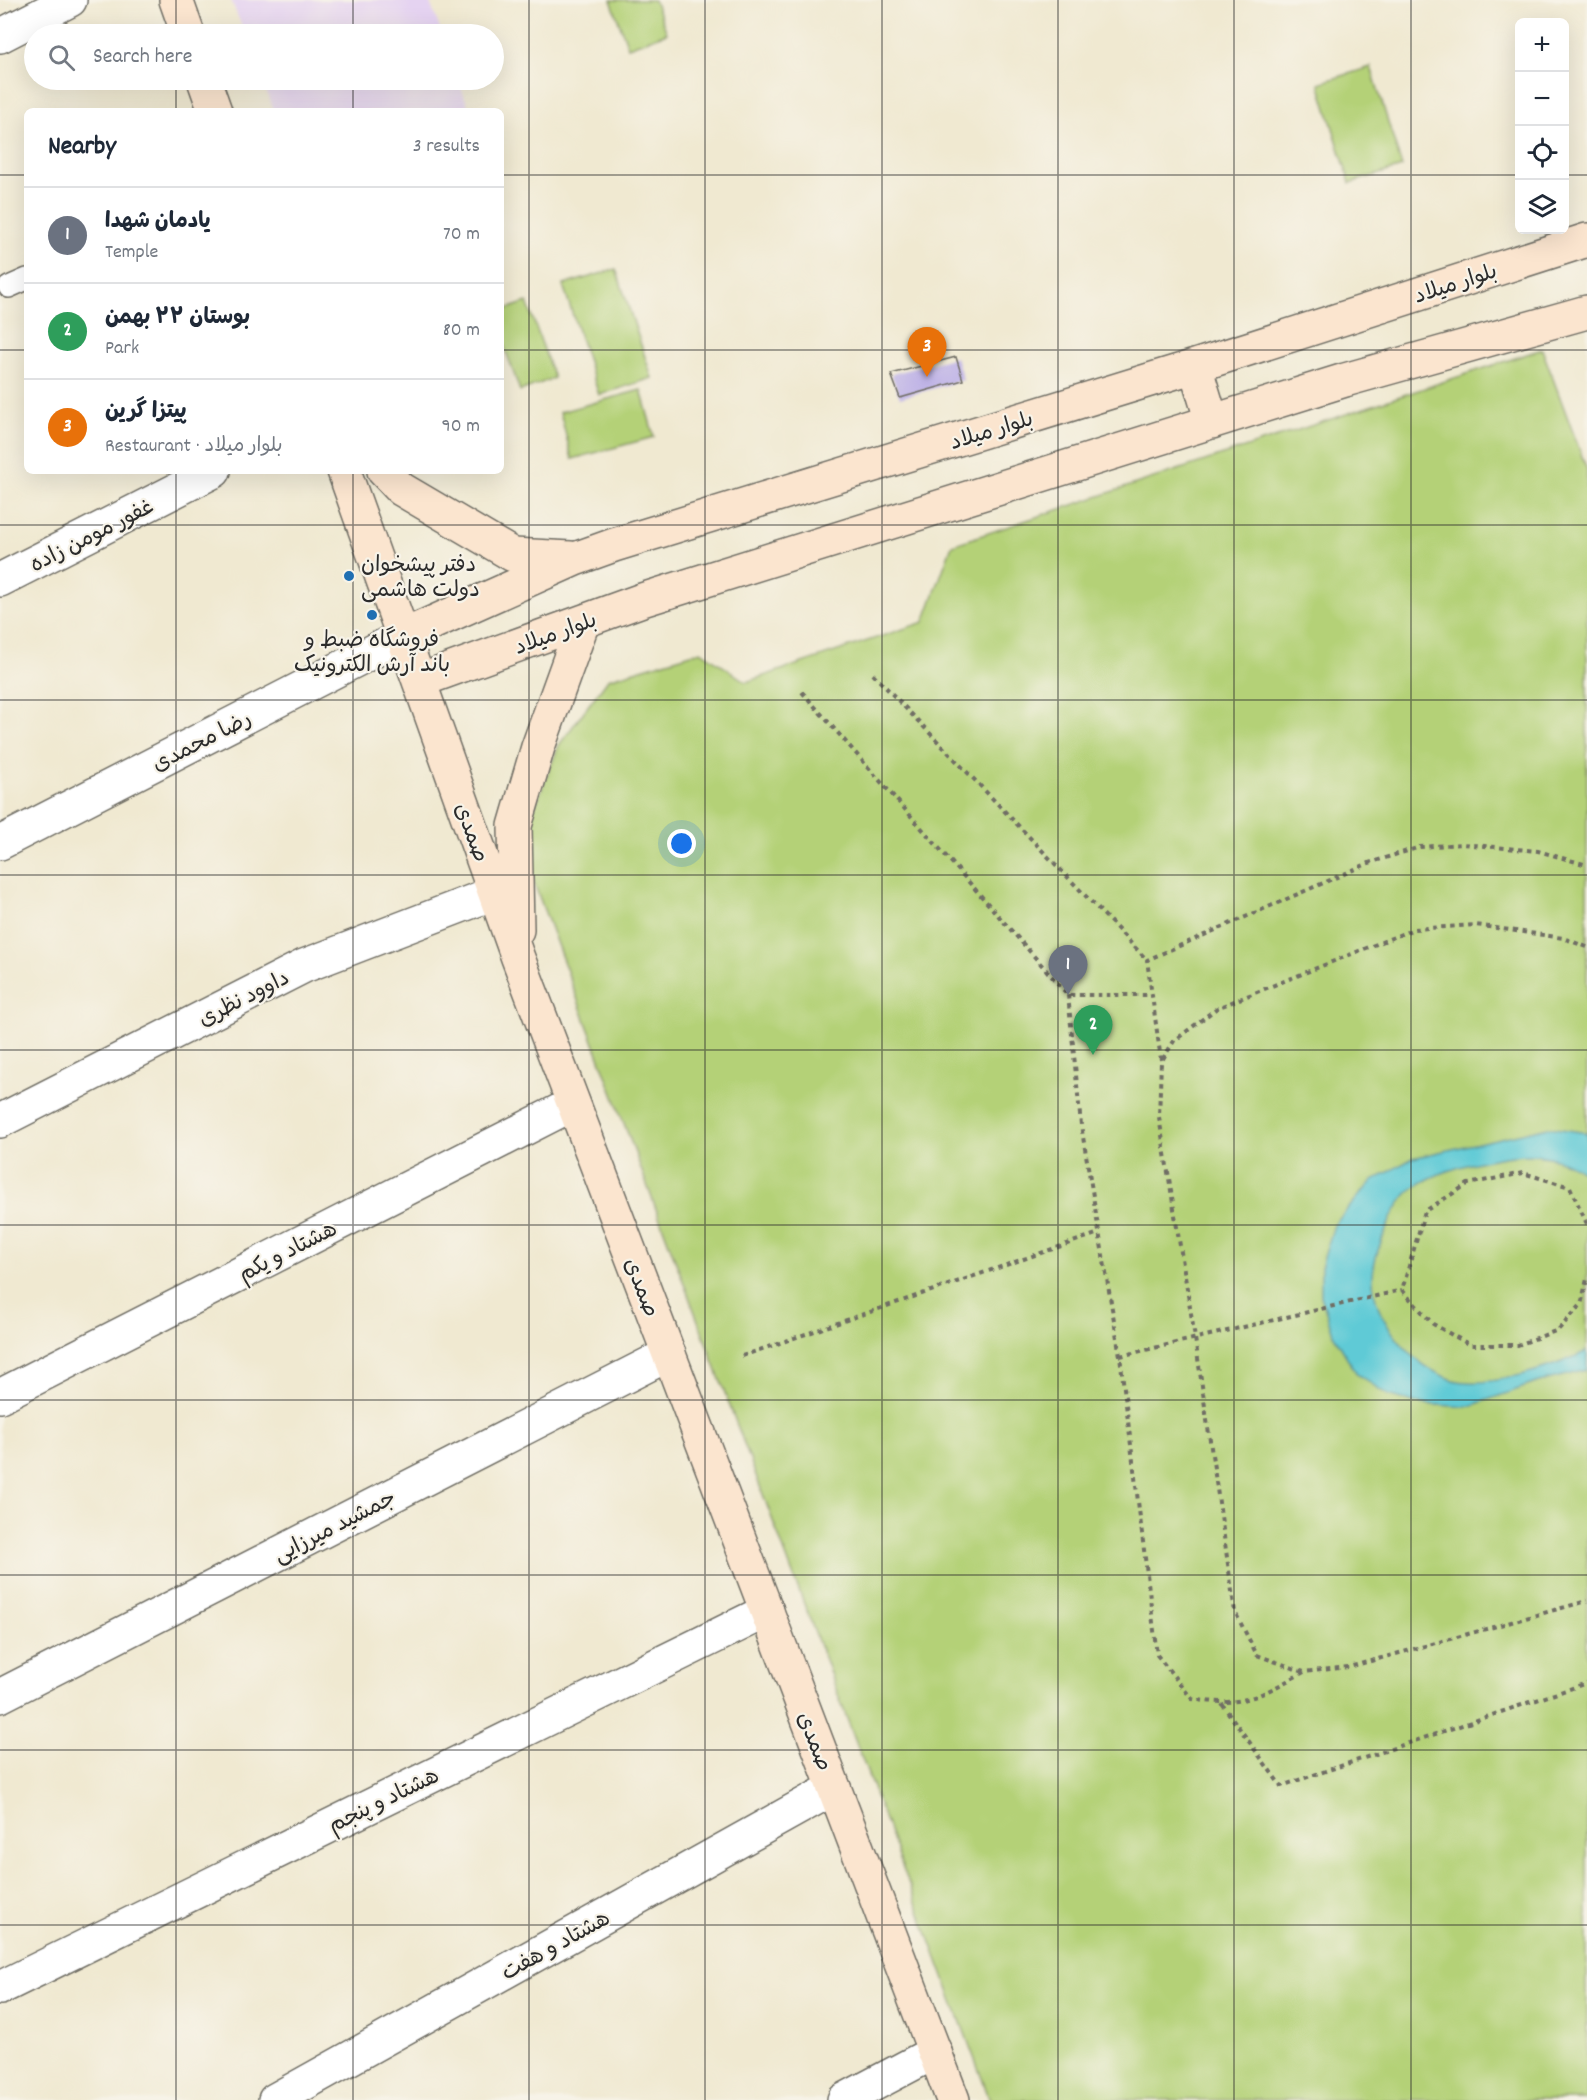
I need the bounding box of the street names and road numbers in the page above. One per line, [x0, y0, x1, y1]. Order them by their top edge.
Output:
street label: بلوار میلاد [1410, 257, 1502, 313]
street label: بلوار میلاد [946, 405, 1038, 460]
street label: غفور مومن زاده [25, 493, 160, 582]
street label: بلوار میلاد [511, 606, 602, 665]
street label: رضا محمدی [147, 705, 258, 781]
street label: صمدی [445, 799, 495, 867]
street label: داوود نظری [194, 964, 296, 1036]
street label: هشتاد و یکم [234, 1215, 343, 1291]
street label: صمدی [614, 1254, 665, 1322]
street label: جمشید میرزایی [269, 1484, 402, 1572]
street label: صمدی [787, 1708, 838, 1776]
street label: هشتاد و پنجم [324, 1762, 445, 1842]
street label: هشتاد و هفت [497, 1904, 617, 1990]

